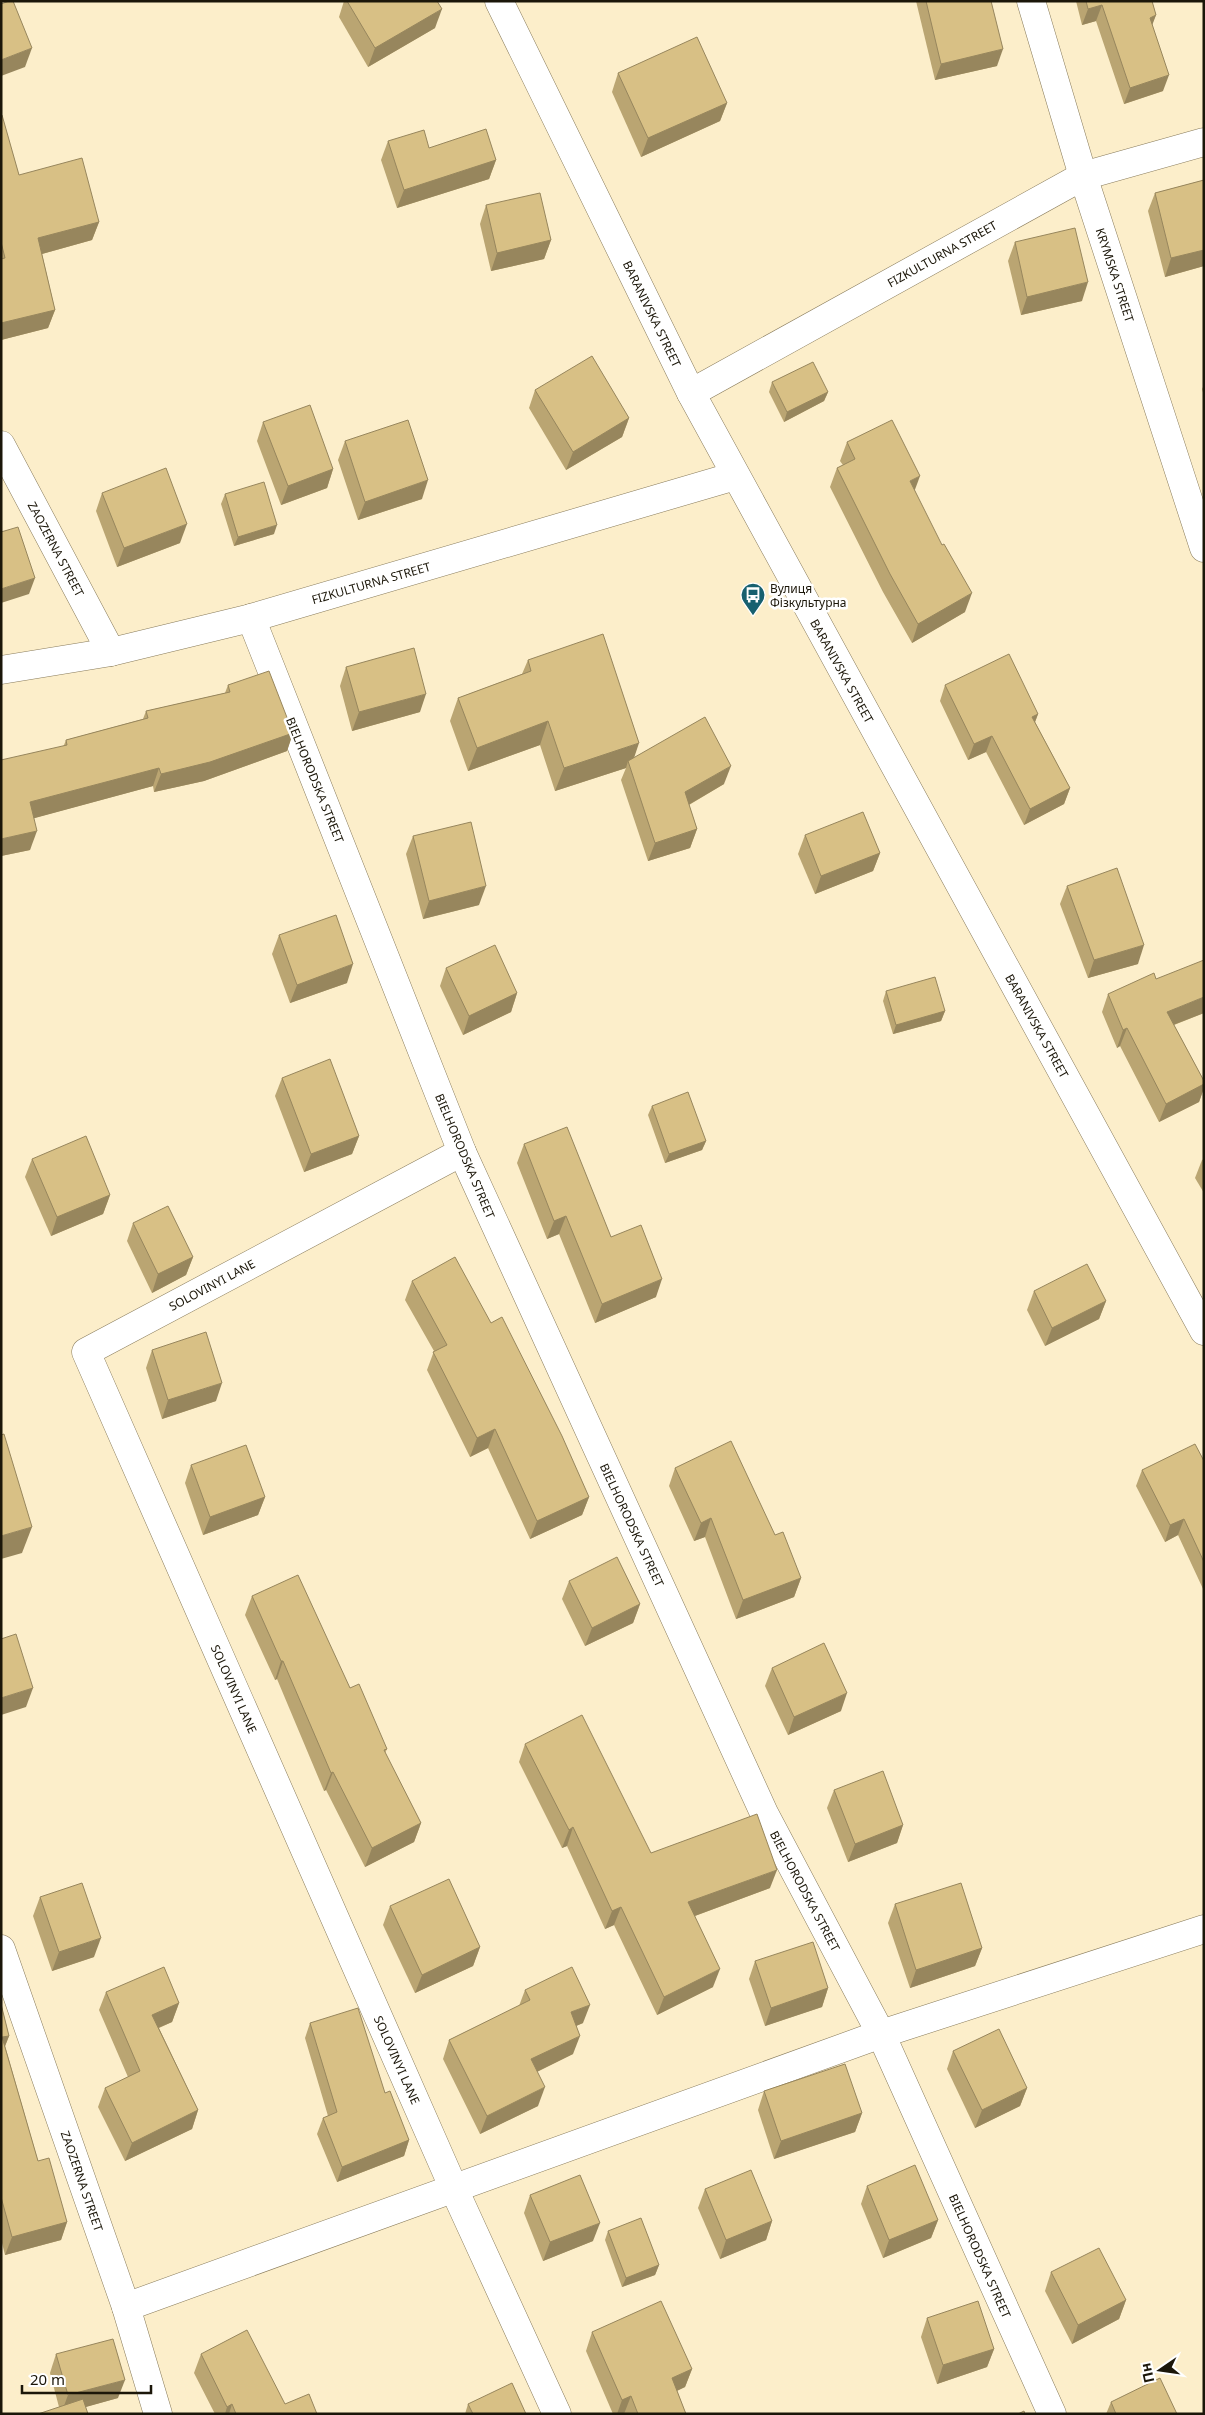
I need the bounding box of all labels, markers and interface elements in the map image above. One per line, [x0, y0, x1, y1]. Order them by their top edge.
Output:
street label: FIZKULTURNA STREET [884, 217, 1000, 291]
street label: KRYMSKA STREET [1092, 226, 1138, 325]
street label: BARANIVSKA STREET [619, 258, 685, 370]
street label: ZAOZERNA STREET [24, 499, 88, 600]
street label: FIZKULTURNA STREET [310, 558, 433, 608]
place label: Вулиця Фізкультурна [770, 580, 847, 611]
bus stop icon: Вулиця Фізкультурна [740, 582, 766, 616]
street label: BARANIVSKA STREET [806, 616, 878, 726]
street label: BIELHORODSKA STREET [282, 715, 348, 846]
street label: BARANIVSKA STREET [1001, 971, 1073, 1081]
street label: BIELHORODSKA STREET [431, 1091, 499, 1221]
street label: SOLOVINYI LANE [166, 1255, 258, 1315]
street label: BIELHORODSKA STREET [596, 1461, 668, 1590]
street label: SOLOVINYI LANE [207, 1642, 261, 1736]
street label: BIELHORODSKA STREET [766, 1828, 844, 1955]
street label: SOLOVINYI LANE [370, 2013, 424, 2107]
street label: ZAOZERNA STREET [57, 2128, 107, 2234]
street label: BIELHORODSKA STREET [945, 2191, 1015, 2321]
north arrow [1135, 2345, 1185, 2395]
text: Пн [1135, 2361, 1158, 2385]
scale bar [22, 2362, 151, 2394]
text: 20 m [30, 2369, 65, 2389]

